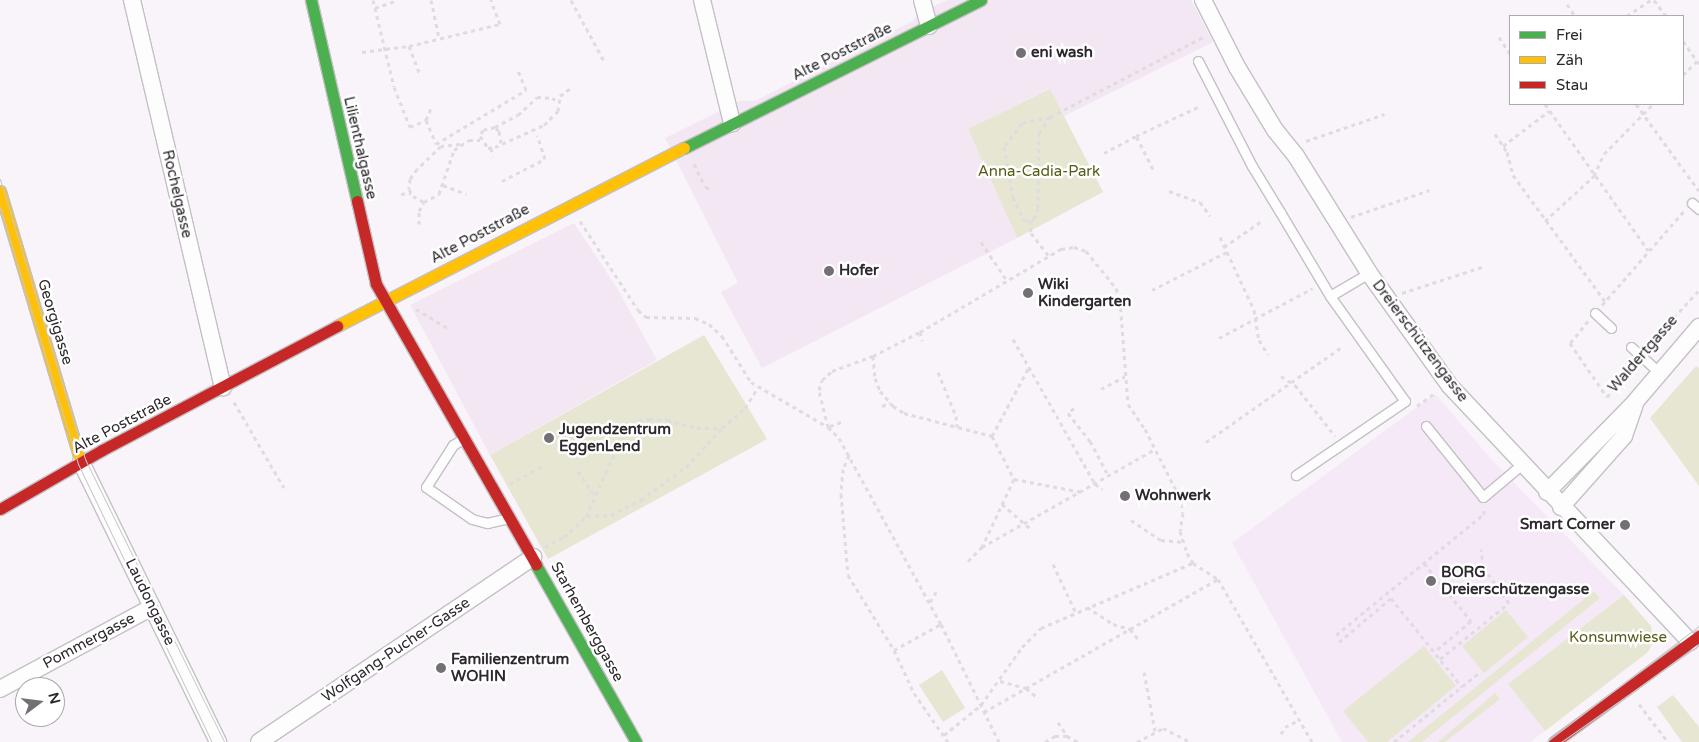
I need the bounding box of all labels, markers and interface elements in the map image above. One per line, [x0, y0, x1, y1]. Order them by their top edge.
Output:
legend [1509, 15, 1684, 105]
street label: Alte Poststraße [789, 19, 895, 85]
text: Frei [1556, 26, 1582, 44]
place label: eni wash [1031, 44, 1093, 62]
marker: eni wash [1015, 47, 1027, 59]
text: Zäh [1556, 51, 1583, 69]
text: Stau [1556, 76, 1588, 94]
street label: Lilienthalgasse [339, 95, 381, 201]
street label: Rochelgasse [158, 148, 196, 240]
park label: Anna-Cadia-Park [978, 163, 1100, 181]
street label: Alte Poststraße [427, 200, 533, 268]
place label: Hofer [839, 262, 879, 280]
marker: Hofer [823, 265, 835, 277]
place label: Wiki Kindergarten [1038, 275, 1131, 310]
street label: Dreierschützengasse [1368, 276, 1472, 406]
street label: Georgigasse [33, 277, 77, 367]
marker: Wiki Kindergarten [1022, 287, 1034, 299]
street label: Waldertgasse [1604, 312, 1682, 396]
street label: Alte Poststraße [69, 390, 175, 458]
place label: Jugendzentrum EggenLend [559, 420, 671, 455]
marker: Jugendzentrum EggenLend [543, 432, 555, 444]
place label: Wohnwerk [1135, 487, 1211, 505]
marker: Wohnwerk [1119, 490, 1131, 502]
place label: Smart Corner [1520, 516, 1615, 534]
marker: Smart Corner [1619, 519, 1631, 531]
street label: Laudongasse [121, 556, 179, 648]
street label: Starhemberggasse [547, 559, 627, 685]
place label: BORG Dreierschützengasse [1441, 563, 1589, 598]
marker: BORG Dreierschützengasse [1425, 575, 1437, 587]
street label: Wolfgang-Pucher-Gasse [319, 594, 473, 706]
street label: Pommergasse [40, 609, 138, 673]
park label: Konsumwiese [1569, 629, 1667, 647]
place label: Familienzentrum WOHIN [451, 650, 569, 685]
marker: Familienzentrum WOHIN [435, 662, 447, 674]
north arrow [15, 677, 65, 727]
text: N [44, 691, 64, 706]

